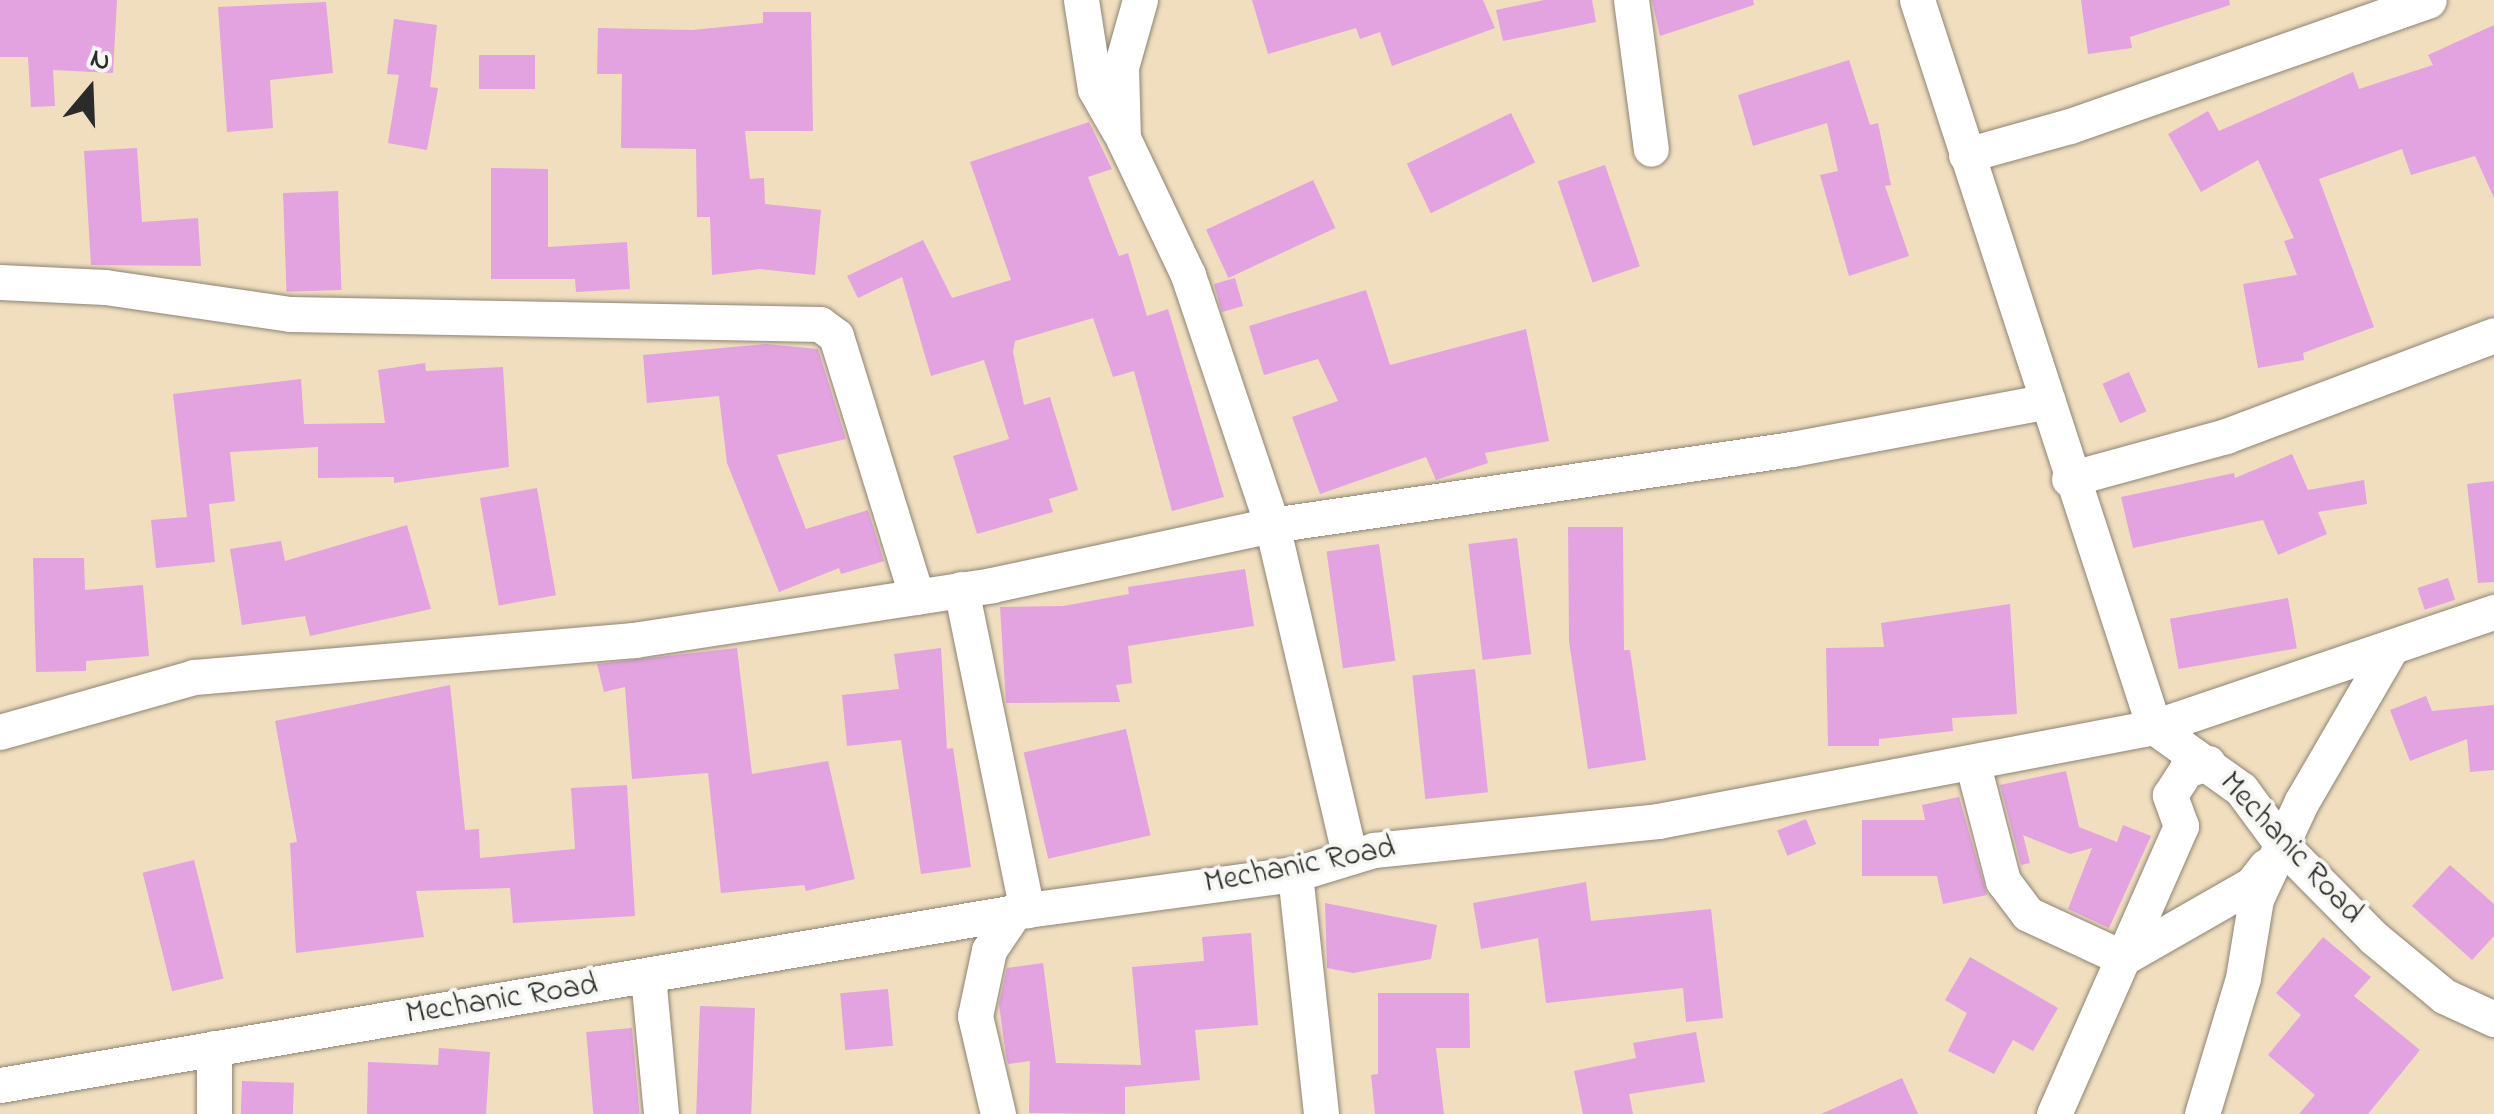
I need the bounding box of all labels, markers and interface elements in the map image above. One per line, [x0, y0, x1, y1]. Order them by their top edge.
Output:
text: N [84, 39, 116, 84]
north arrow [40, 40, 140, 140]
street label: Mechanic Road [2210, 765, 2370, 933]
street label: Mechanic Road [1201, 830, 1399, 904]
street label: Mechanic Road [403, 967, 601, 1035]

